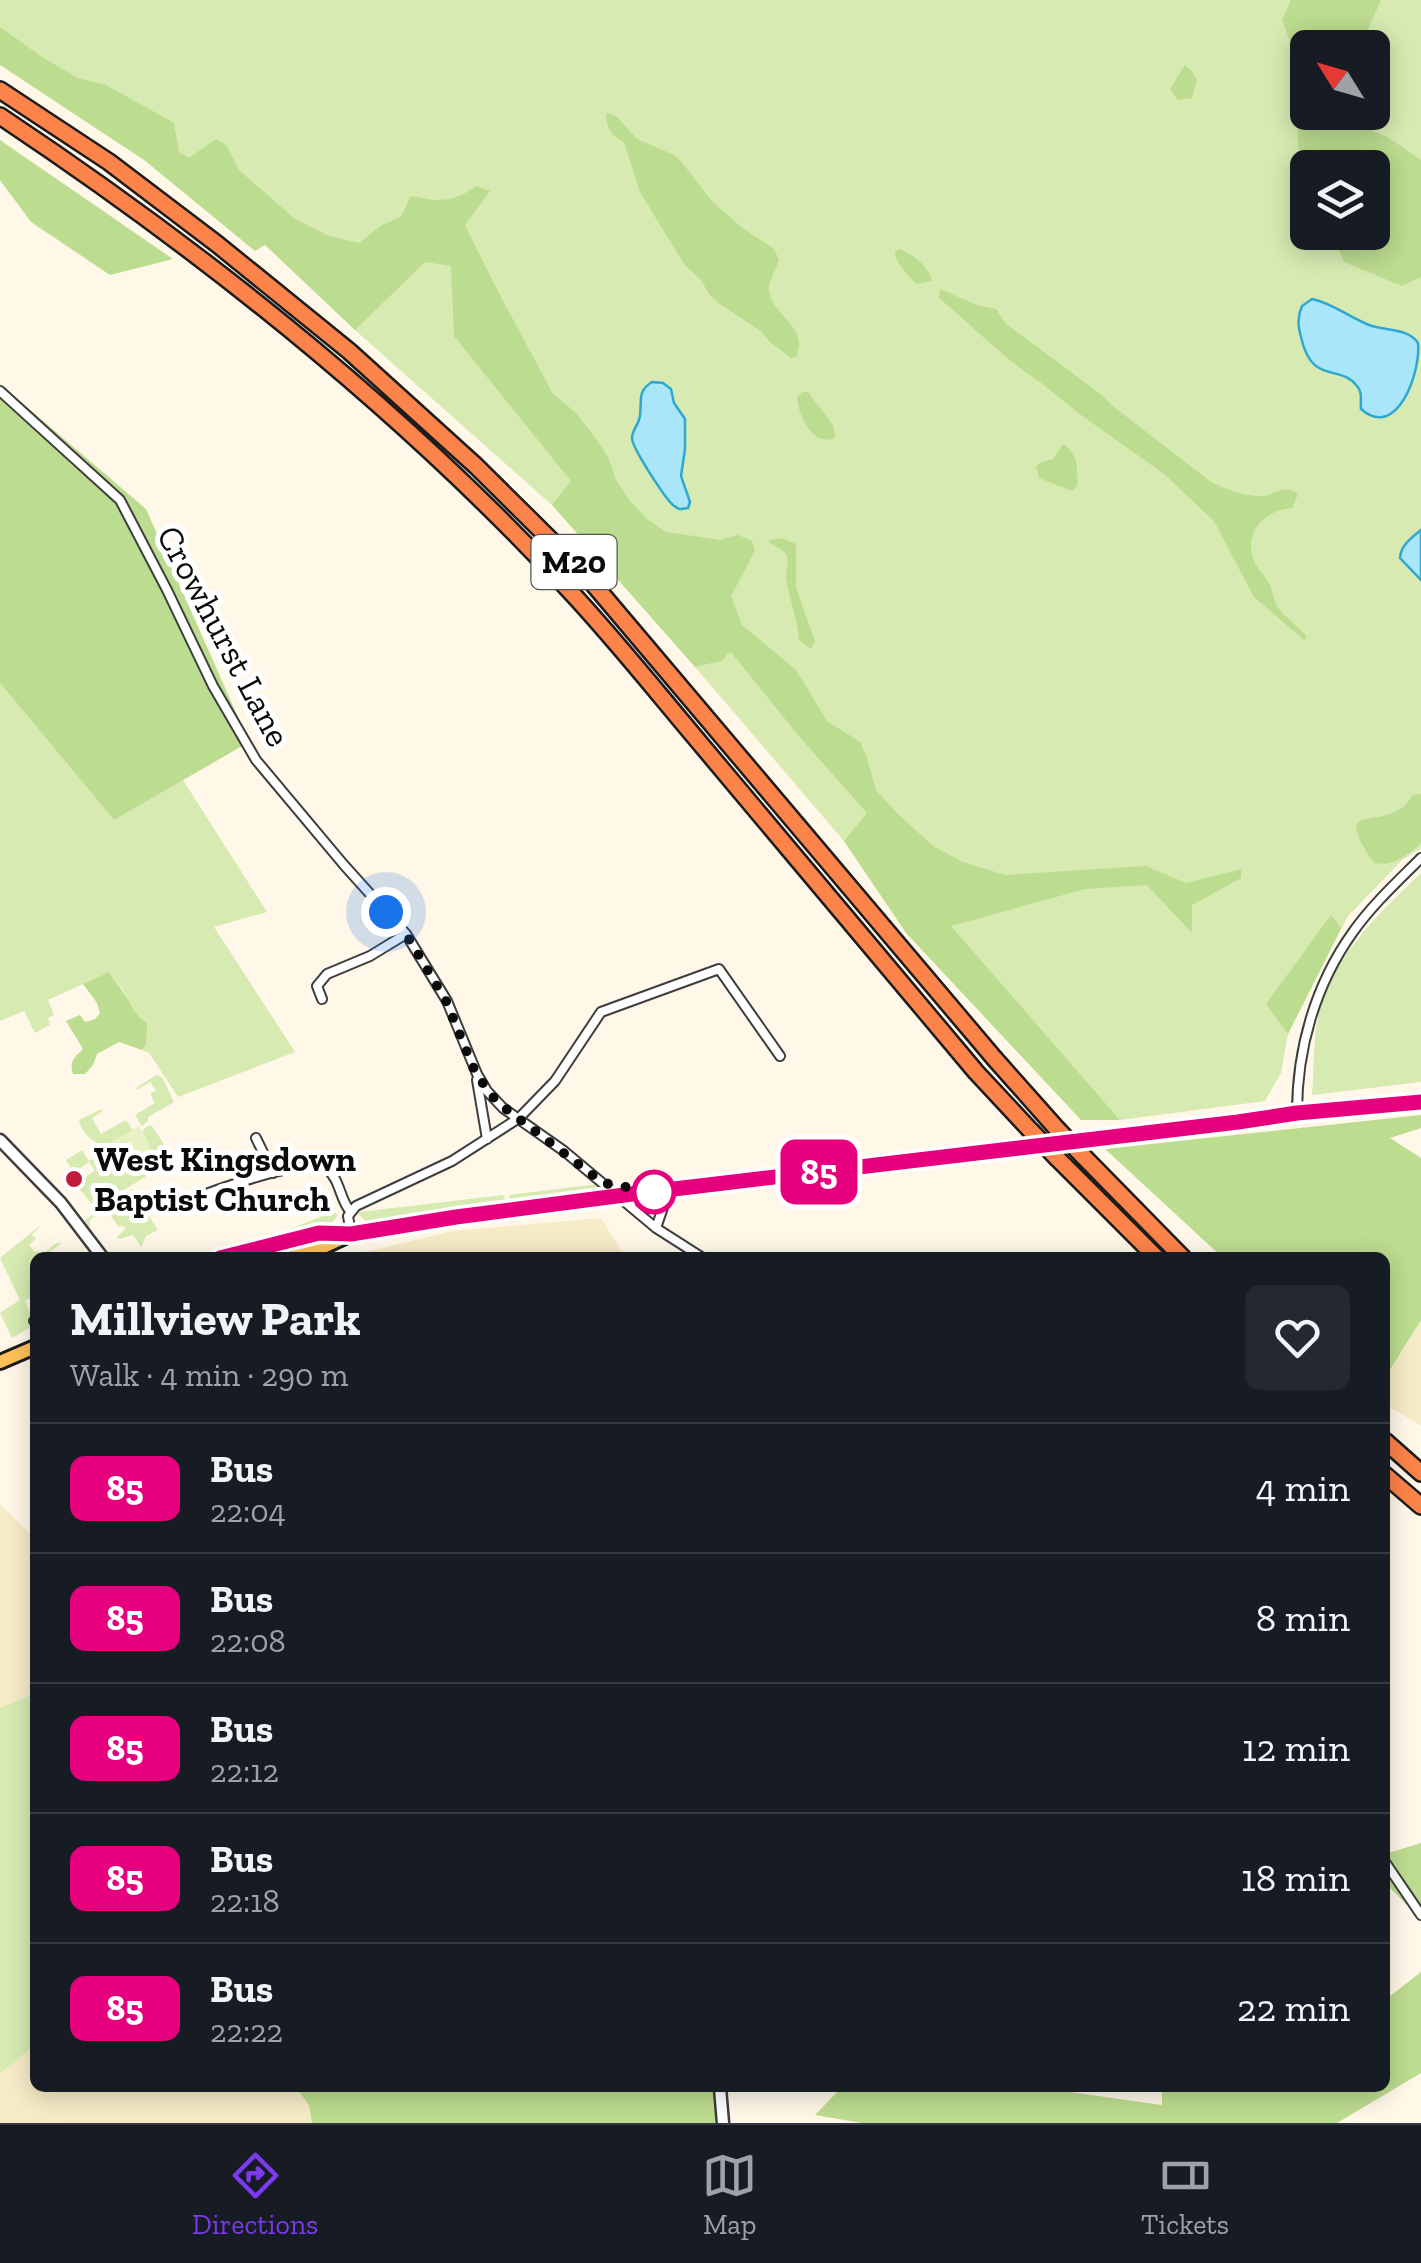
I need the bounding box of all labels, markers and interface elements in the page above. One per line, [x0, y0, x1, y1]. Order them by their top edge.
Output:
north arrow [1290, 30, 1390, 130]
map controls [1290, 30, 1390, 250]
button: layers [1290, 150, 1390, 250]
street label: Crowhurst Lane [148, 518, 300, 754]
road number: M20 [532, 535, 616, 589]
your location [361, 887, 411, 937]
place label: West Kingsdown Baptist Church [94, 1138, 356, 1220]
line badge: 85 [774, 1140, 864, 1204]
text: 85 [800, 1151, 838, 1193]
marker: West Kingsdown Baptist Church [63, 1168, 85, 1190]
unlabelled marker [633, 1171, 675, 1213]
button: heart [1245, 1285, 1350, 1390]
text: Millview Park [70, 1290, 361, 1347]
text: Walk · 4 min · 290 m [70, 1356, 348, 1394]
text: Bus [210, 1446, 273, 1492]
text: 4 min [1256, 1465, 1350, 1511]
text: 85 [106, 1467, 144, 1509]
text: 22:04 [210, 1492, 286, 1530]
text: Bus [210, 1576, 273, 1622]
text: 8 min [1256, 1595, 1350, 1641]
text: 85 [106, 1597, 144, 1639]
text: 22:08 [210, 1622, 286, 1660]
text: Bus [210, 1706, 273, 1752]
text: 12 min [1242, 1725, 1350, 1771]
text: 85 [106, 1727, 144, 1769]
text: 22:12 [210, 1752, 279, 1790]
text: Bus [210, 1836, 273, 1882]
text: 18 min [1241, 1855, 1350, 1901]
text: 85 [106, 1857, 144, 1899]
text: 22:18 [210, 1882, 280, 1920]
text: Bus [210, 1966, 273, 2012]
text: 22 min [1237, 1985, 1350, 2031]
text: 85 [106, 1987, 144, 2029]
text: 22:22 [210, 2012, 283, 2050]
tab: Directions [192, 2148, 318, 2241]
tab: Map [702, 2148, 757, 2241]
tab: Tickets [1141, 2148, 1229, 2241]

